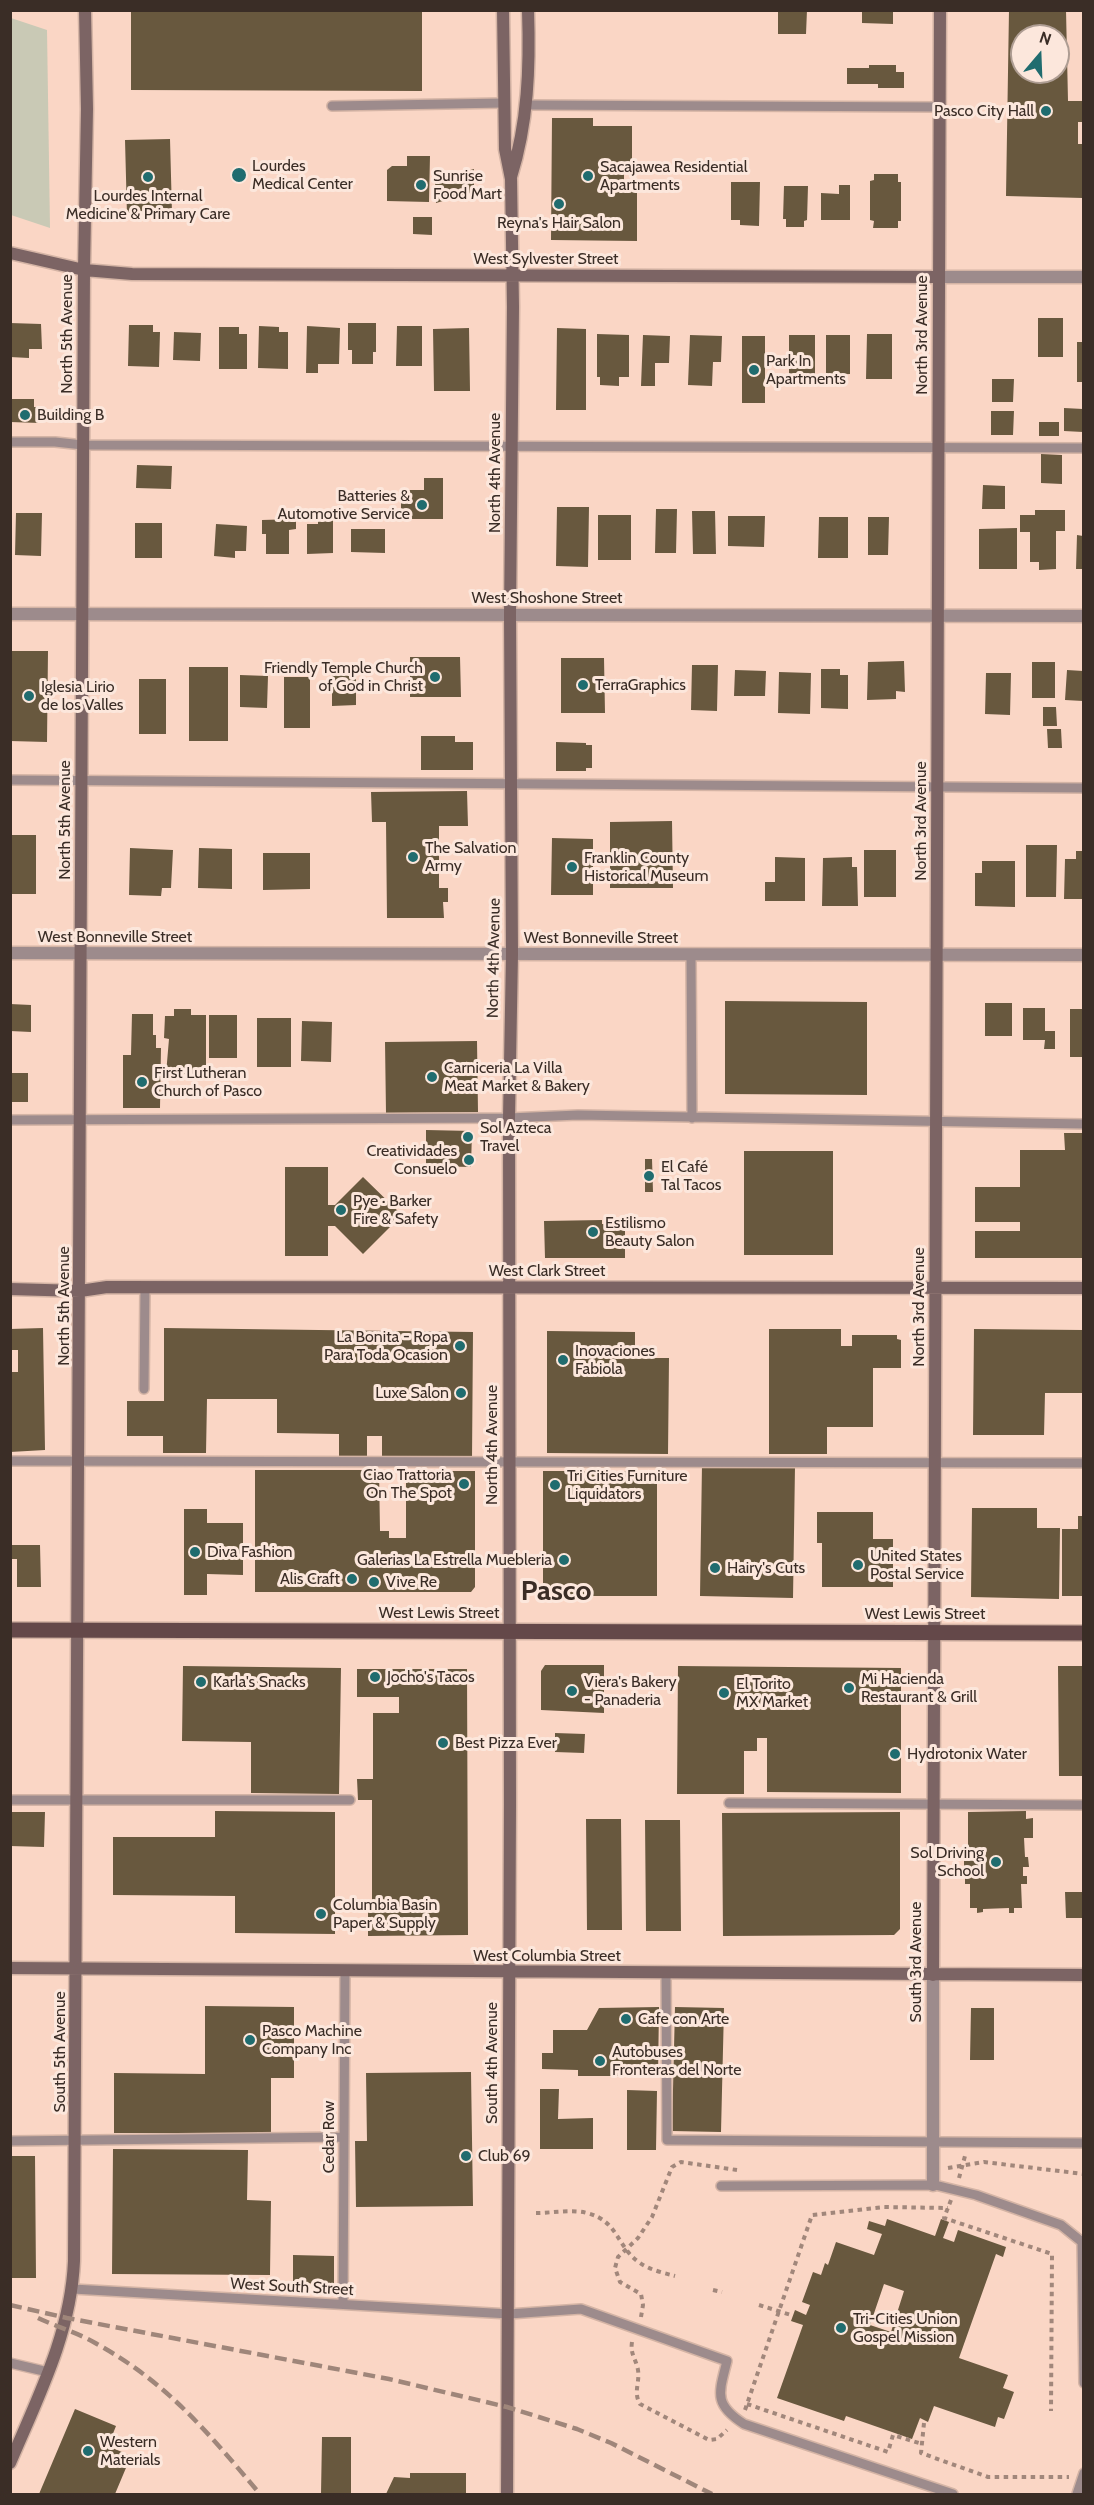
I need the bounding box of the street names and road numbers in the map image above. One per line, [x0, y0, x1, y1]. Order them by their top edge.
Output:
street label: West Sylvester Street [474, 249, 618, 269]
street label: North 5th Avenue [57, 274, 77, 394]
street label: North 3rd Avenue [912, 275, 932, 395]
street label: North 4th Avenue [485, 413, 505, 533]
street label: West Shoshone Street [472, 588, 622, 608]
street label: North 5th Avenue [55, 760, 75, 880]
street label: North 3rd Avenue [911, 761, 931, 881]
street label: North 4th Avenue [483, 898, 505, 1018]
street label: West Bonneville Street [38, 927, 192, 947]
street label: West Bonneville Street [524, 928, 678, 948]
street label: North 5th Avenue [54, 1246, 74, 1366]
street label: North 3rd Avenue [909, 1247, 929, 1367]
street label: West Clark Street [489, 1261, 605, 1281]
street label: North 4th Avenue [482, 1385, 502, 1505]
street label: West Lewis Street [379, 1603, 499, 1623]
street label: West Lewis Street [865, 1604, 985, 1624]
street label: South 3rd Avenue [906, 1902, 926, 2022]
street label: West Columbia Street [473, 1946, 621, 1966]
street label: South 5th Avenue [50, 1991, 70, 2113]
street label: South 4th Avenue [482, 2002, 502, 2124]
street label: Cedar Row [319, 2101, 339, 2173]
street label: West South Street [230, 2274, 354, 2300]

